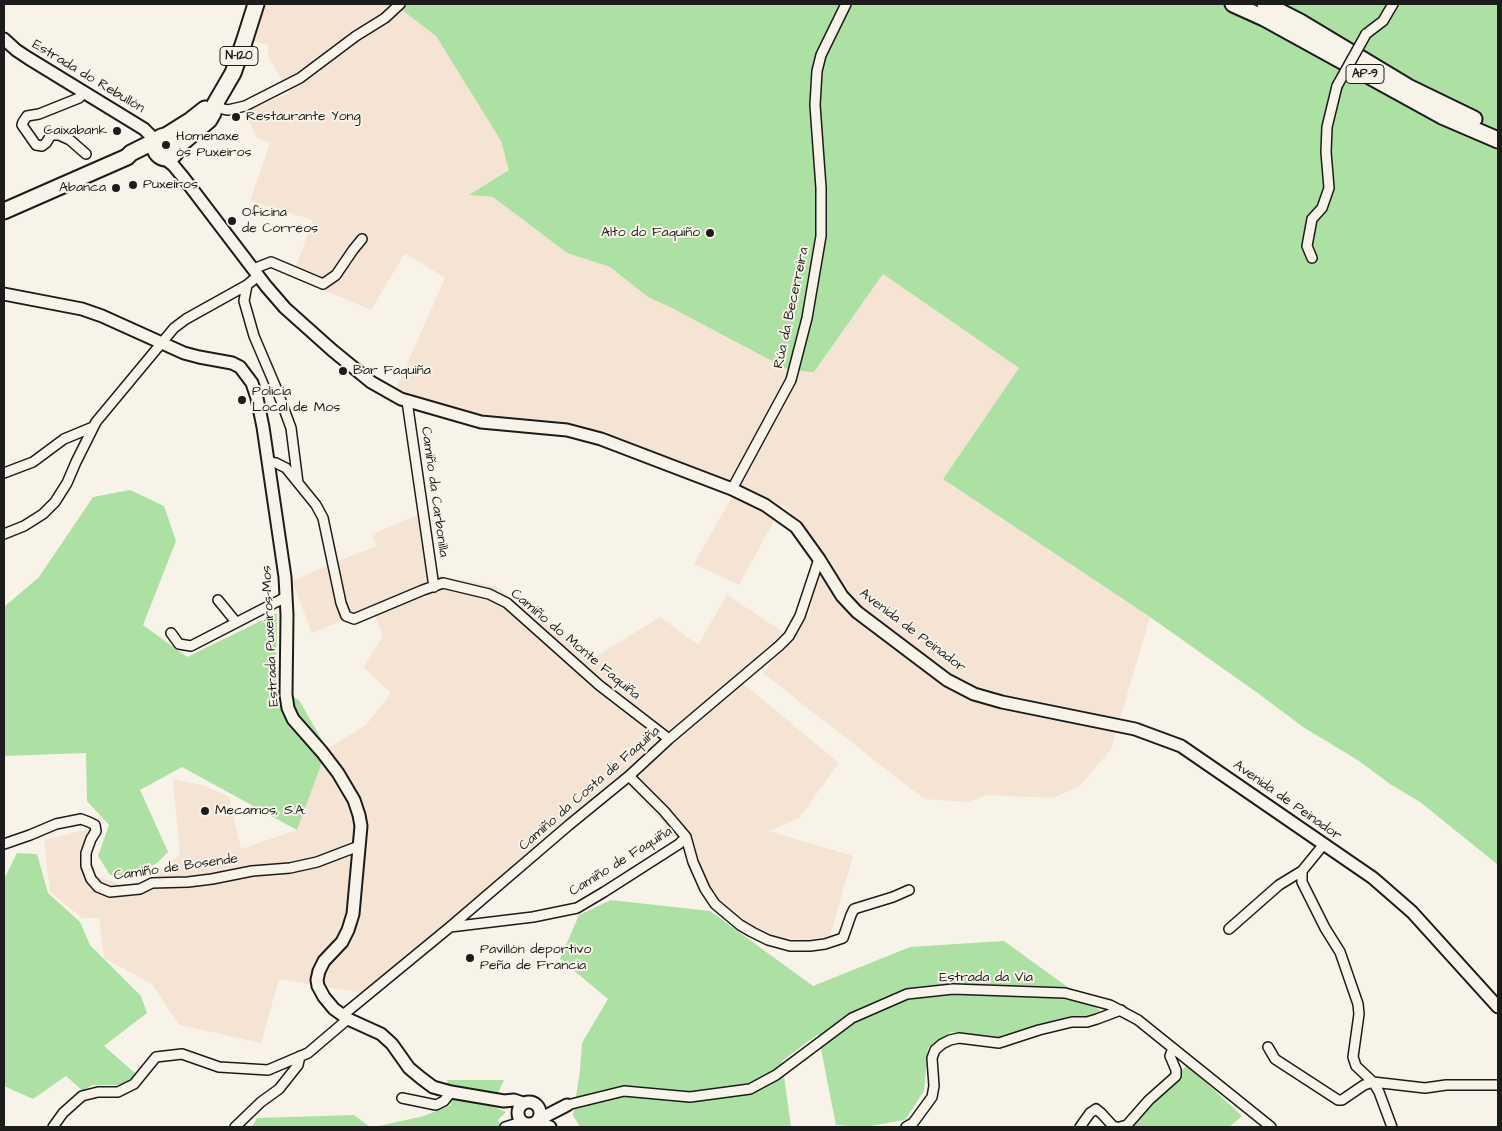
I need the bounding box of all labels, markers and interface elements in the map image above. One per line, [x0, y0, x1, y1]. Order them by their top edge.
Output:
street label: Estrada do Rebullón [29, 37, 147, 117]
road number: N-120 [220, 46, 258, 66]
road number: AP-9 [1346, 64, 1384, 84]
place label: Restaurante Yong [246, 109, 361, 125]
marker: Restaurante Yong [230, 111, 242, 123]
place label: Caixabank [44, 123, 107, 139]
marker: Caixabank [111, 125, 123, 137]
place label: Homenaxe ós Puxeiros [176, 129, 251, 162]
marker: Homenaxe ós Puxeiros [160, 139, 172, 151]
place label: Puxeiros [143, 177, 198, 193]
marker: Puxeiros [127, 179, 139, 191]
place label: Abanca [59, 180, 106, 196]
marker: Abanca [110, 182, 122, 194]
place label: Oficina de Correos [242, 205, 318, 238]
marker: Oficina de Correos [226, 215, 238, 227]
place label: Alto do Faquiño [601, 225, 700, 241]
marker: Alto do Faquiño [704, 227, 716, 239]
street label: Rúa da Becerreira [771, 246, 813, 370]
place label: Bar Faquiña [353, 363, 431, 379]
marker: Bar Faquiña [337, 365, 349, 377]
place label: Policía Local de Mos [252, 384, 340, 417]
marker: Policía Local de Mos [236, 394, 248, 406]
street label: Camiño da Carbonilla [417, 426, 451, 558]
street label: Estrada Puxeiros-Mos [259, 565, 283, 707]
street label: Camiño do Monte Faquiña [507, 586, 643, 704]
street label: Avenida de Peinador [856, 586, 968, 676]
street label: Camiño da Costa de Faquiña [516, 723, 664, 855]
street label: Avenida de Peinador [1229, 757, 1345, 845]
place label: Mecamos, S.A. [215, 803, 306, 819]
marker: Mecamos, S.A. [199, 805, 211, 817]
street label: Camiño de Faquiña [566, 824, 676, 900]
street label: Camiño de Bosende [113, 851, 239, 885]
place label: Pavillón deportivo Peña de Francia [480, 942, 591, 974]
marker: Pavillón deportivo Peña de Francia [464, 952, 476, 964]
street label: Estrada da Vía [939, 970, 1033, 986]

